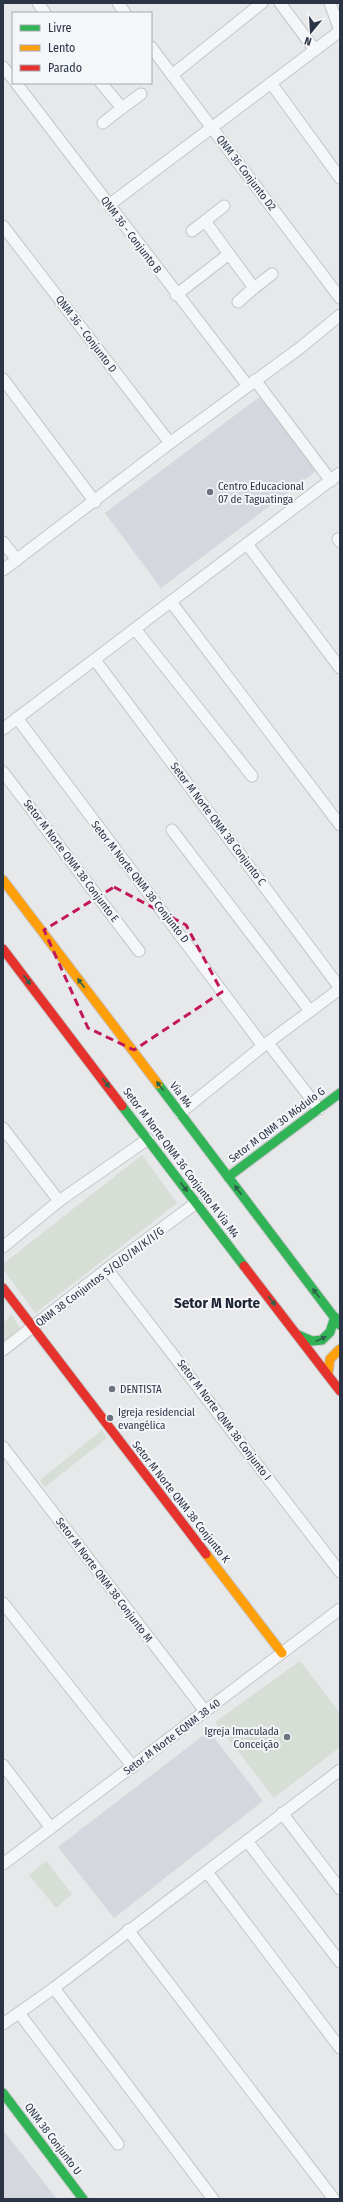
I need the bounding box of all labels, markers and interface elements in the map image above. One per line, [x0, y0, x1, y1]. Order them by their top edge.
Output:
legend [12, 12, 152, 84]
north arrow [291, 12, 331, 52]
text: Livre [48, 21, 72, 35]
text: N [303, 34, 313, 48]
text: Lento [48, 41, 75, 55]
text: Parado [48, 61, 82, 75]
street label: QNM 36 Conjunto D2 [213, 133, 279, 213]
street label: QNM 36 - Conjunto B [98, 194, 164, 276]
street label: QNM 36 - Conjunto D [53, 293, 119, 375]
place label: Centro Educacional 07 de Taguatinga [218, 480, 304, 506]
marker: Centro Educacional 07 de Taguatinga [205, 487, 215, 497]
street label: Setor M Norte QNM 38 Conjunto C [168, 760, 269, 888]
street label: Setor M Norte QNM 38 Conjunto E [21, 797, 121, 925]
street label: Setor M Norte QNM 38 Conjunto D [88, 818, 192, 946]
one-way arrow [22, 974, 31, 985]
one-way arrow [77, 977, 85, 988]
one-way arrow [102, 1078, 110, 1089]
street label: Via M4 [167, 1079, 195, 1111]
one-way arrow [156, 1081, 164, 1091]
street label: Setor M Norte QNM 36 Conjunto M Via M4 [120, 1085, 242, 1241]
street label: Setor M QNM 30 Módulo G [226, 1085, 328, 1165]
one-way arrow [180, 1181, 188, 1192]
one-way arrow [234, 1184, 242, 1195]
street label: QNM 38 Conjuntos S/Q/O/M/K/I/G [33, 1225, 167, 1329]
one-way arrow [312, 1288, 321, 1299]
district label: Setor M Norte [174, 1294, 260, 1312]
one-way arrow [267, 1296, 276, 1307]
one-way arrow [316, 1336, 328, 1342]
street label: Setor M Norte QNM 38 Conjunto I [174, 1357, 274, 1483]
place label: DENTISTA [120, 1383, 162, 1396]
marker: DENTISTA [107, 1384, 117, 1394]
place label: Igreja residencial evangélica [118, 1406, 195, 1432]
marker: Igreja residencial evangélica [105, 1413, 115, 1423]
street label: Setor M Norte QNM 38 Conjunto K [130, 1439, 233, 1565]
street label: Setor M Norte QNM 38 Conjunto M [53, 1515, 155, 1645]
street label: Setor M Norte EQNM 38 40 [121, 1696, 223, 1778]
place label: Igreja Imaculada Conceição [205, 1725, 279, 1751]
marker: Igreja Imaculada Conceição [282, 1732, 292, 1742]
street label: QNM 38 Conjunto U [22, 2101, 84, 2177]

